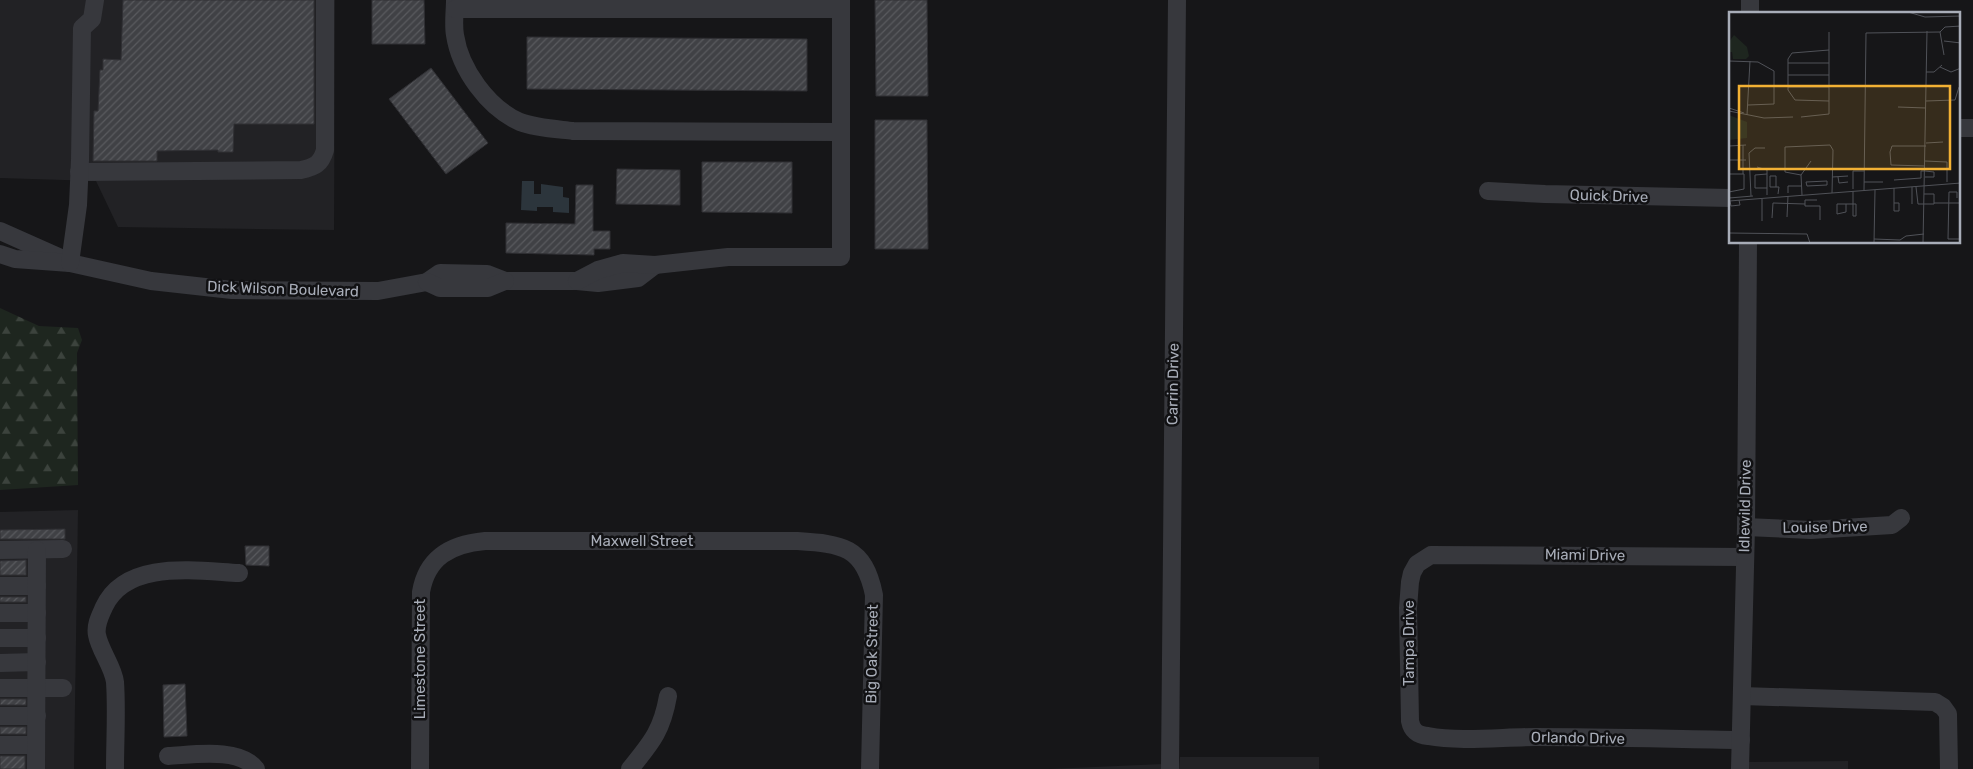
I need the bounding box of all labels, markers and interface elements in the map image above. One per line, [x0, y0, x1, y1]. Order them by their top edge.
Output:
inset map [1729, 12, 1960, 244]
street label: Quick Drive [1569, 186, 1649, 206]
street label: Dick Wilson Boulevard [207, 277, 359, 301]
street label: Carrin Drive [1163, 343, 1183, 425]
street label: Idlewild Drive [1735, 459, 1755, 553]
street label: Louise Drive [1782, 517, 1868, 537]
street label: Maxwell Street [591, 532, 694, 550]
street label: Miami Drive [1545, 545, 1625, 565]
street label: Limestone Street [411, 599, 429, 719]
street label: Tampa Drive [1400, 600, 1418, 686]
street label: Big Oak Street [862, 604, 882, 704]
street label: Orlando Drive [1531, 728, 1625, 748]

